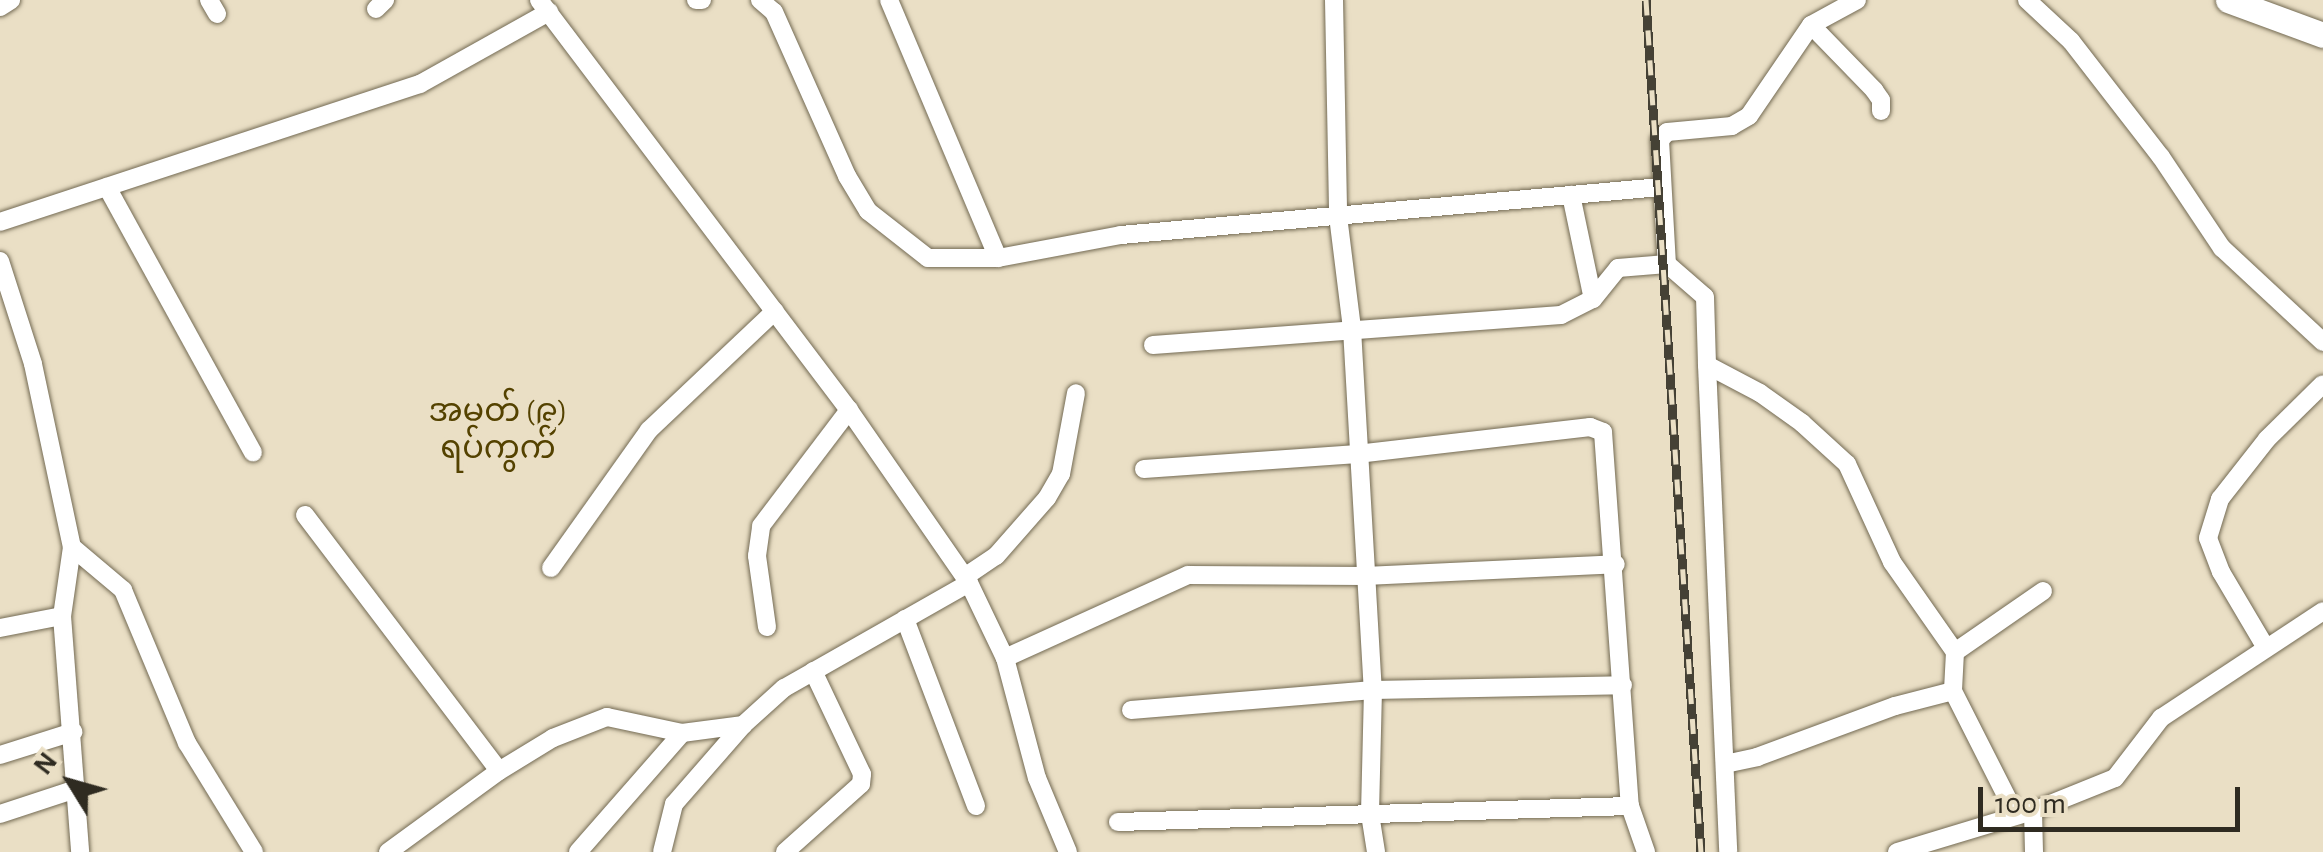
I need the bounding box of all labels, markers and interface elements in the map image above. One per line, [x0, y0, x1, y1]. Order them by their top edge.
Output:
district label: အမှတ် (၉) ရပ်ကွက် [428, 393, 568, 468]
north arrow [20, 732, 120, 832]
text: N [29, 748, 63, 780]
scale bar [1983, 767, 2246, 829]
text: 100 m [1995, 789, 2066, 819]

